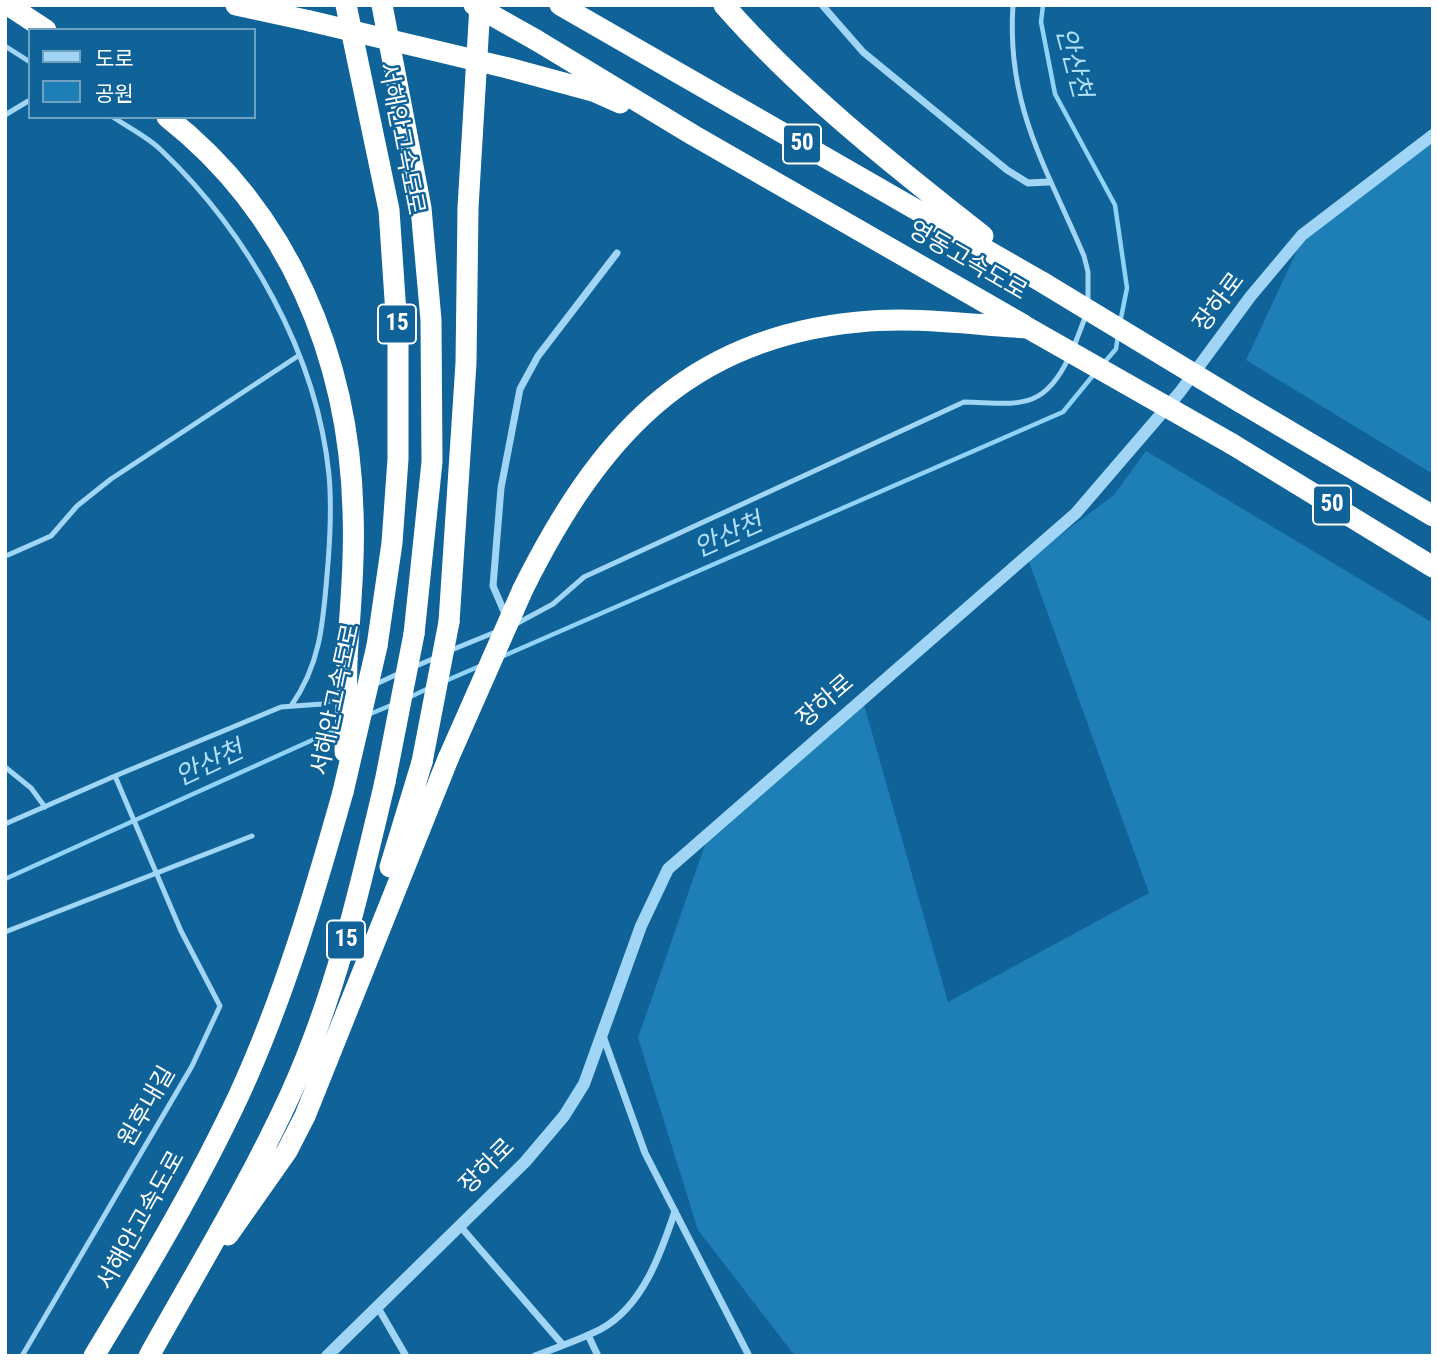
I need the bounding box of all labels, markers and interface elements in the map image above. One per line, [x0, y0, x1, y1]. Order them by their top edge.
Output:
water label: 안산천 [1048, 24, 1096, 102]
legend [28, 28, 256, 119]
text: 도로 [95, 47, 134, 71]
street label: 서해안고속도로 [371, 60, 429, 218]
text: 공원 [95, 82, 134, 106]
road number: 50 [783, 125, 821, 164]
street label: 영동고속도로 [902, 216, 1032, 308]
street label: 장하로 [1189, 268, 1251, 338]
road number: 15 [378, 304, 416, 344]
road number: 50 [1313, 485, 1351, 524]
water label: 안산천 [690, 508, 768, 566]
street label: 서해안고속도로 [307, 621, 367, 779]
street label: 장하로 [792, 669, 860, 735]
water label: 안산천 [171, 736, 249, 794]
road number: 15 [327, 920, 365, 959]
street label: 원후내길 [113, 1062, 183, 1152]
street label: 장하로 [454, 1133, 522, 1201]
street label: 서해안고속도로 [92, 1146, 192, 1296]

